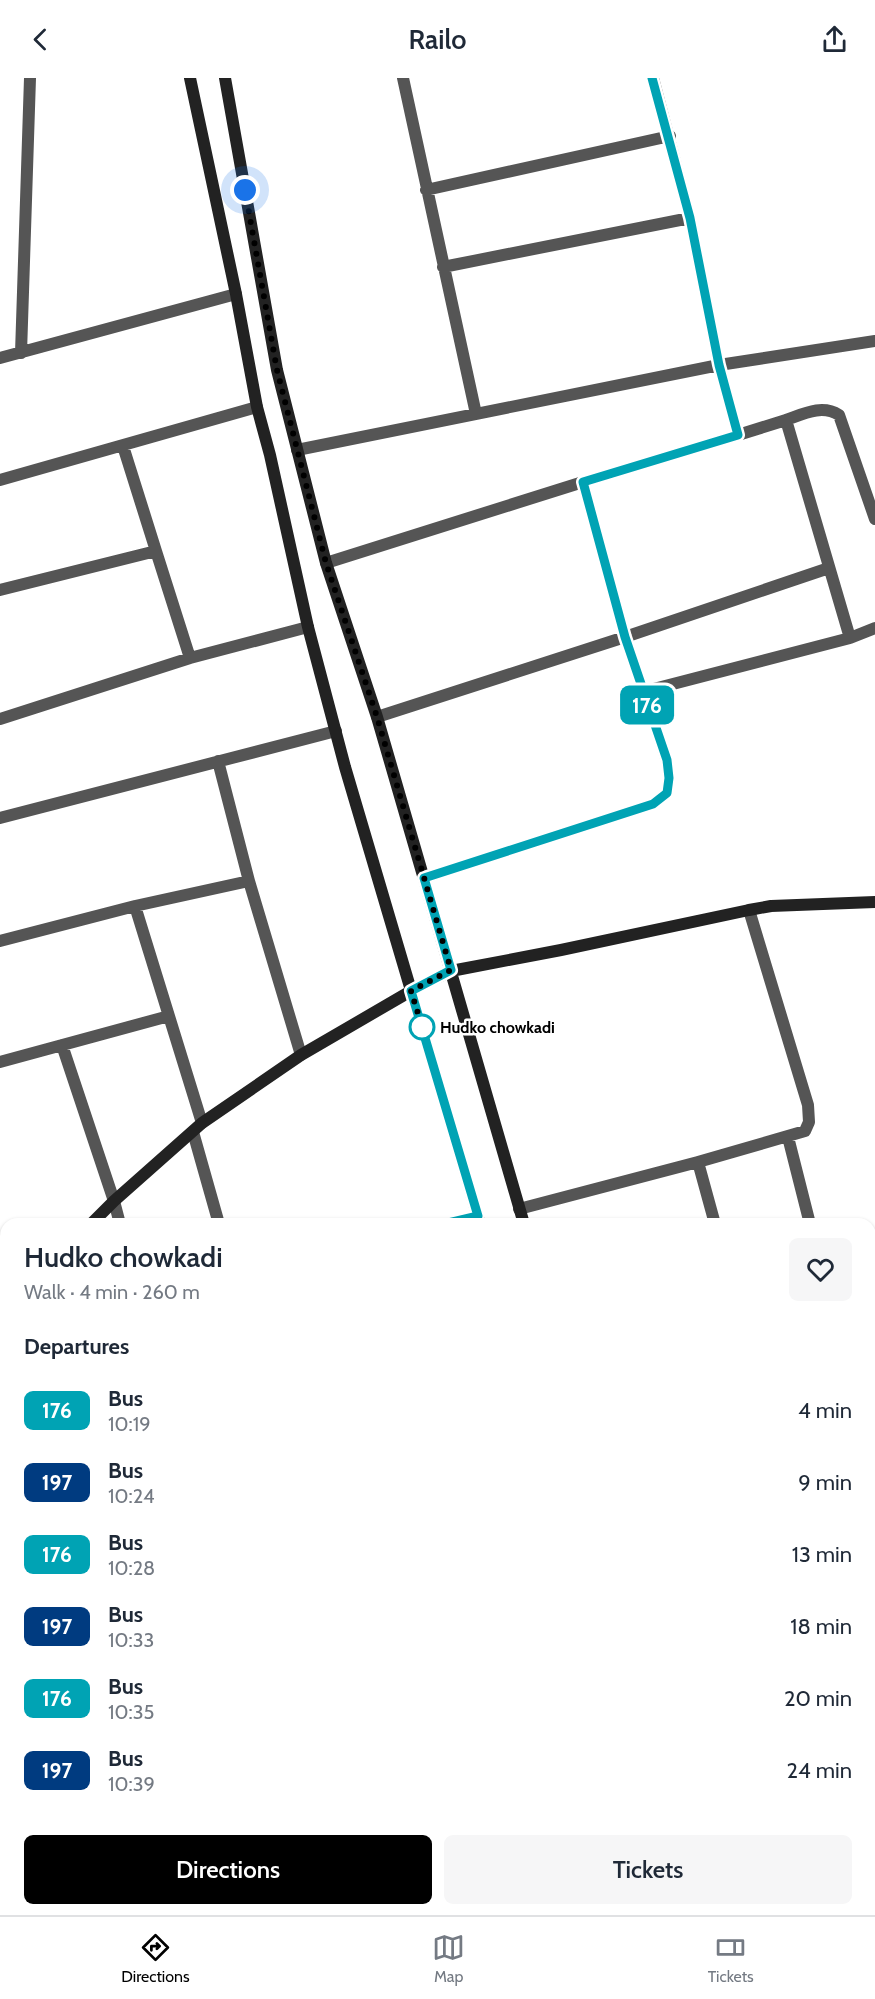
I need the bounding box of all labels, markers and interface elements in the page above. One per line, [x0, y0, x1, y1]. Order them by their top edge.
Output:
icon: back [24, 23, 57, 56]
text: Railo [409, 23, 466, 56]
icon: share [818, 23, 851, 56]
your location [230, 175, 260, 205]
line badge: 176 [612, 686, 682, 724]
text: 176 [632, 693, 662, 718]
marker: Hudko chowkadi [409, 1014, 435, 1040]
place label: Hudko chowkadi [440, 1018, 555, 1037]
button: heart [789, 1238, 852, 1301]
text: Hudko chowkadi [24, 1240, 223, 1274]
text: Walk · 4 min · 260 m [24, 1280, 200, 1304]
text: Departures [24, 1333, 129, 1360]
text: Bus [108, 1385, 143, 1412]
text: 4 min [798, 1397, 852, 1424]
text: 176 [42, 1398, 72, 1423]
text: 10:19 [108, 1412, 151, 1436]
text: Bus [108, 1457, 143, 1484]
text: 9 min [798, 1469, 852, 1496]
text: 197 [42, 1470, 72, 1495]
text: 10:24 [108, 1484, 155, 1508]
text: Bus [108, 1529, 143, 1556]
text: 13 min [792, 1541, 852, 1568]
text: 176 [42, 1542, 72, 1567]
text: 10:28 [108, 1556, 155, 1580]
text: Bus [108, 1601, 143, 1628]
text: 18 min [790, 1613, 852, 1640]
text: 197 [42, 1614, 72, 1639]
text: 10:33 [108, 1628, 154, 1652]
text: Bus [108, 1673, 143, 1700]
text: 20 min [784, 1685, 852, 1712]
text: 176 [42, 1686, 72, 1711]
text: 10:35 [108, 1700, 154, 1724]
text: Bus [108, 1745, 143, 1772]
text: 24 min [787, 1757, 852, 1784]
text: 197 [42, 1758, 72, 1783]
text: 10:39 [108, 1772, 155, 1796]
button: Directions [24, 1835, 432, 1904]
button: Tickets [444, 1835, 852, 1904]
tab: Directions [121, 1931, 190, 1986]
tab: Map [432, 1931, 465, 1986]
tab: Tickets [708, 1931, 754, 1986]

